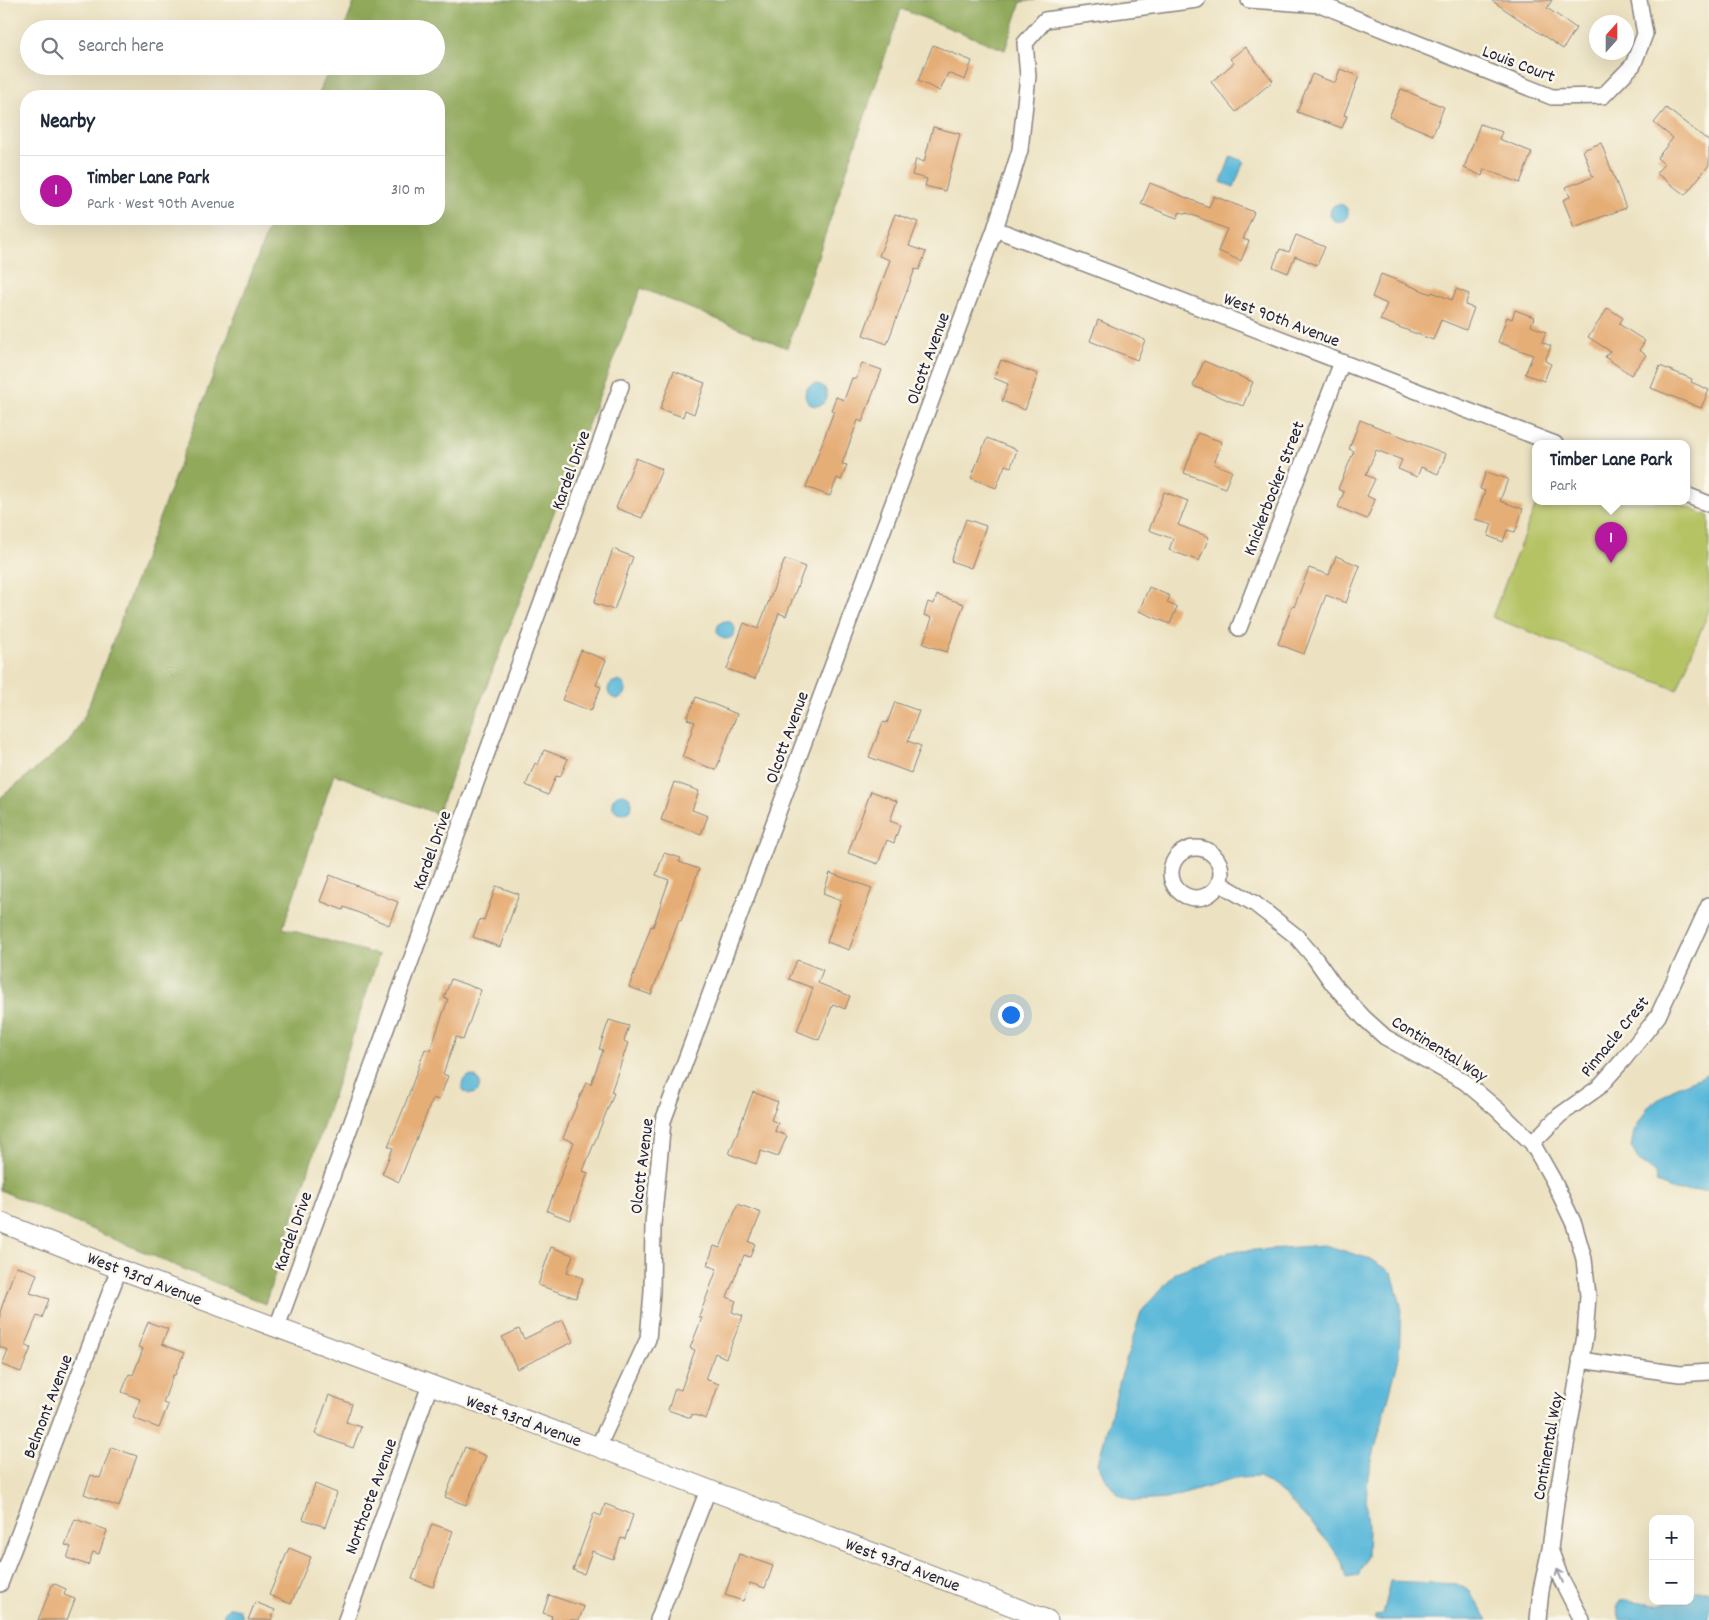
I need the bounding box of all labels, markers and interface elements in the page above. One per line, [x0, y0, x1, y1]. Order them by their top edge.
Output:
north arrow [1589, 15, 1634, 60]
search box [20, 20, 445, 75]
icon: search [38, 34, 66, 62]
text: Search here [78, 34, 164, 61]
street label: Louis Court [1478, 40, 1558, 91]
text: Nearby [40, 108, 95, 138]
text: Timber Lane Park [87, 166, 210, 193]
text: 1 [54, 179, 58, 202]
text: 310 m [391, 179, 425, 202]
text: Park · West 90th Avenue [87, 193, 235, 216]
street label: West 90th Avenue [1219, 288, 1343, 355]
street label: Olcott Avenue [901, 309, 958, 408]
street label: Knickerbocker Street [1238, 418, 1313, 560]
street label: Kardel Drive [546, 428, 598, 514]
popup [1532, 440, 1690, 505]
text: Timber Lane Park [1550, 448, 1672, 475]
text: Park [1550, 475, 1577, 498]
pin: 1 [1595, 522, 1627, 563]
street label: Olcott Avenue [760, 688, 817, 787]
street label: Kardel Drive [407, 808, 459, 894]
street label: Pinnacle Crest [1575, 991, 1657, 1083]
your location [998, 1002, 1024, 1028]
street label: Continental Way [1386, 1011, 1492, 1090]
street label: Olcott Avenue [625, 1117, 662, 1216]
street label: Kardel Drive [268, 1189, 320, 1275]
street label: West 93rd Avenue [83, 1247, 205, 1314]
street label: Belmont Avenue [18, 1351, 81, 1462]
street label: West 93rd Avenue [462, 1390, 584, 1455]
street label: Continental Way [1528, 1390, 1571, 1502]
street label: Northcote Avenue [340, 1435, 405, 1558]
map controls [1649, 1515, 1694, 1605]
button: + [1649, 1515, 1694, 1560]
street label: West 93rd Avenue [841, 1533, 963, 1600]
button: − [1649, 1560, 1694, 1605]
one-way arrow [1555, 1569, 1564, 1584]

